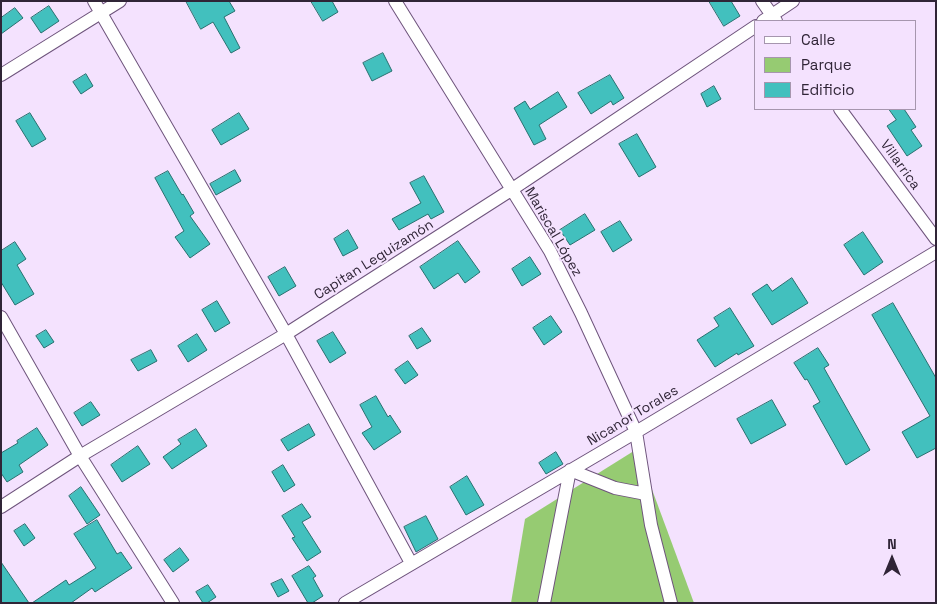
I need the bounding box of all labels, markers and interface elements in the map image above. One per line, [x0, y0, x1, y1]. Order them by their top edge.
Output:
legend [754, 20, 917, 110]
text: Calle [801, 30, 836, 49]
text: Parque [801, 55, 852, 74]
text: Edificio [801, 80, 855, 99]
street label: Villarrica [876, 137, 924, 193]
street label: Mariscal López [521, 184, 585, 280]
street label: Capitan Leguizamón [311, 216, 437, 304]
street label: Nicanor Torales [585, 382, 681, 450]
north arrow [867, 534, 917, 584]
text: N [887, 535, 897, 553]

